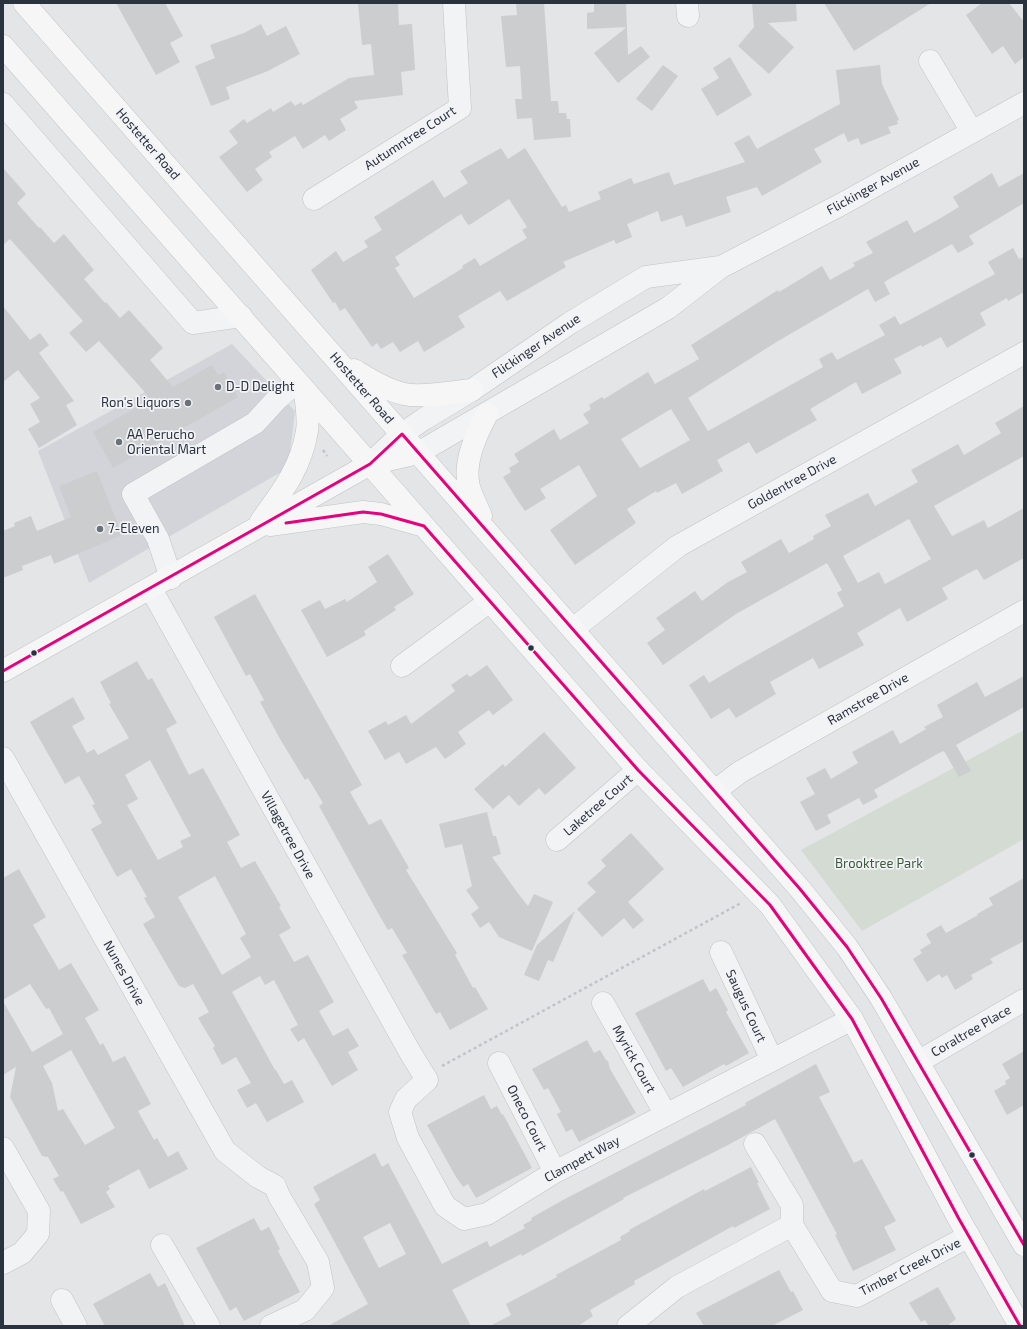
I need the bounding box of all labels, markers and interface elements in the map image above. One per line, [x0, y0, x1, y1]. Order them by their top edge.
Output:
street label: Autumntree Court [361, 103, 459, 173]
street label: Hostetter Road [113, 105, 183, 183]
street label: Flickinger Avenue [824, 154, 922, 218]
street label: Flickinger Avenue [489, 311, 583, 381]
street label: Hostetter Road [327, 349, 397, 427]
place label: D-D Delight [226, 379, 294, 395]
marker: D-D Delight [213, 382, 223, 392]
place label: Ron's Liquors [101, 395, 180, 411]
marker: Ron's Liquors [183, 398, 193, 408]
place label: AA Perucho Oriental Mart [127, 427, 206, 458]
marker: AA Perucho Oriental Mart [114, 437, 124, 447]
street label: Goldentree Drive [745, 451, 839, 513]
place label: 7-Eleven [108, 521, 160, 537]
marker: 7-Eleven [95, 524, 105, 534]
unlabelled marker [526, 643, 536, 653]
unlabelled marker [29, 648, 39, 658]
street label: Ramstree Drive [825, 670, 911, 728]
street label: Laketree Court [560, 771, 636, 839]
street label: Villagetree Drive [257, 788, 319, 882]
park label: Brooktree Park [835, 856, 923, 872]
street label: Nunes Drive [100, 938, 148, 1008]
street label: Saugus Court [722, 967, 770, 1045]
street label: Coraltree Place [928, 1002, 1014, 1060]
street label: Myrick Court [609, 1022, 659, 1096]
street label: Oneco Court [504, 1082, 550, 1154]
street label: Clampett Way [542, 1133, 622, 1185]
unlabelled marker [967, 1150, 977, 1160]
street label: Timber Creek Drive [857, 1235, 963, 1299]

